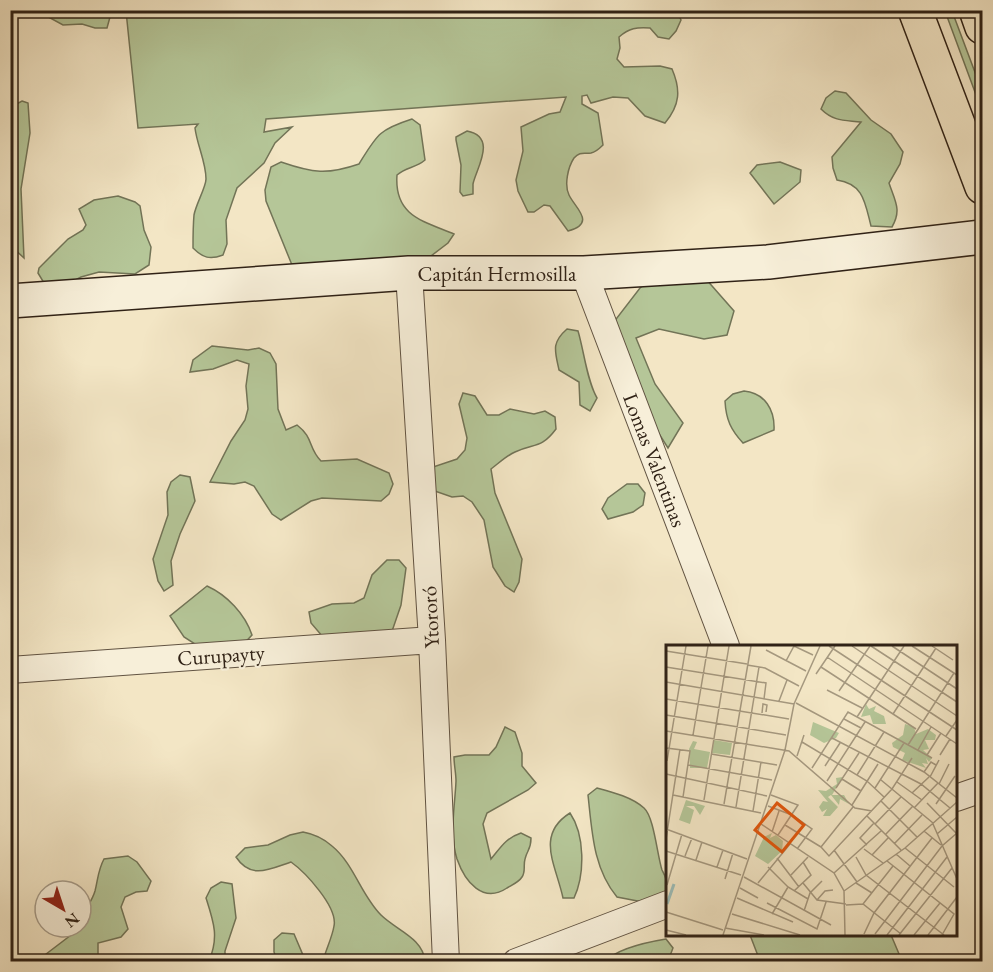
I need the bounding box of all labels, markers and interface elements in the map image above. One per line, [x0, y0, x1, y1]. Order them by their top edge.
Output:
street label: Capitán Hermosilla [418, 260, 577, 287]
street label: Lomas Valentinas [617, 389, 693, 531]
street label: Ytororó [415, 585, 445, 649]
street label: Curupayty [176, 638, 266, 672]
inset map [666, 645, 957, 936]
north arrow [33, 879, 93, 939]
text: N [60, 908, 84, 933]

